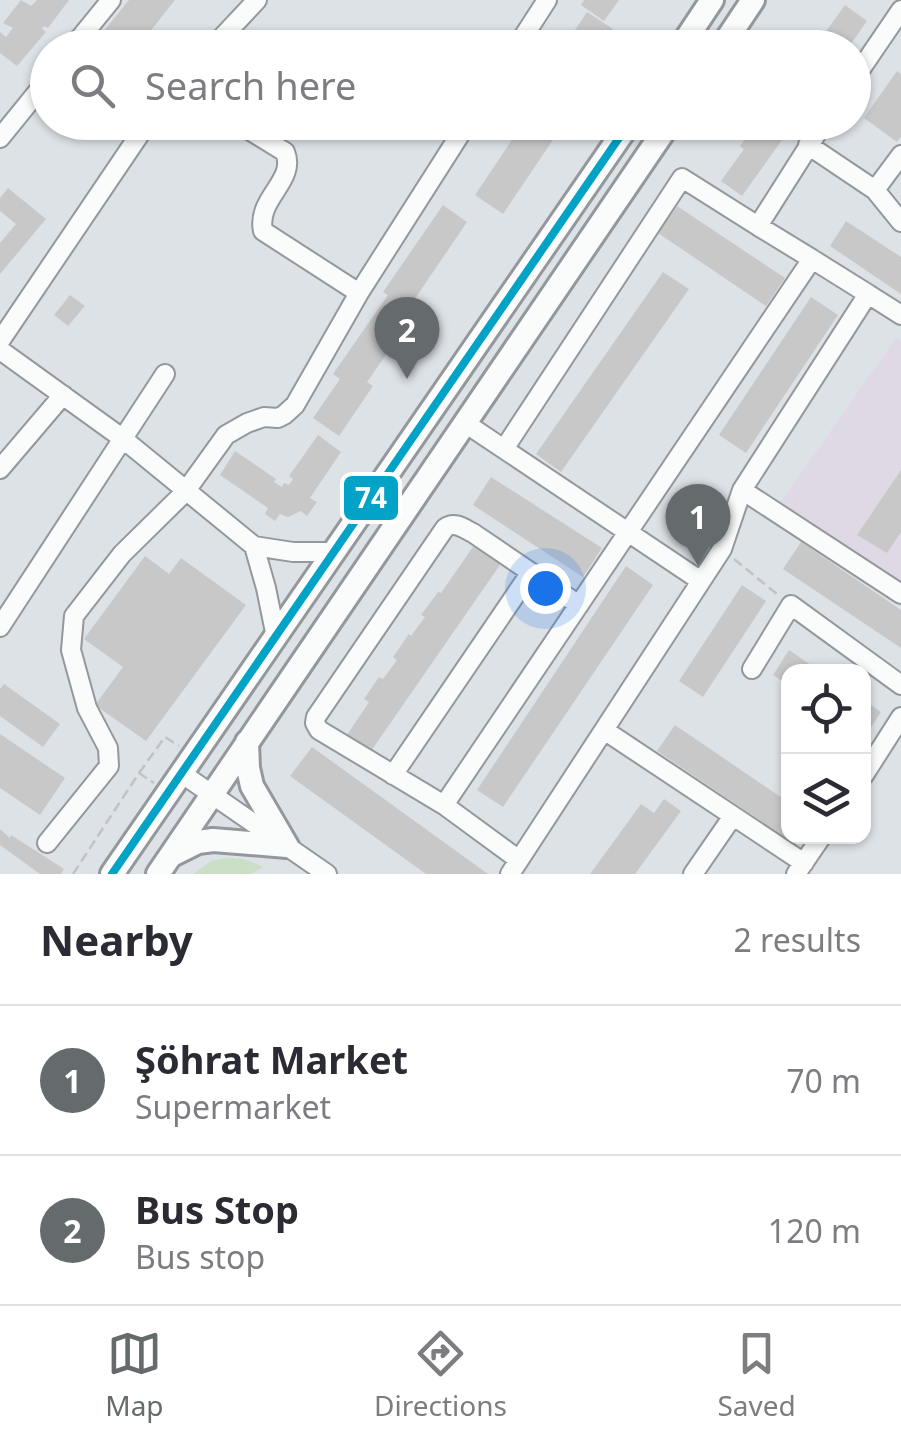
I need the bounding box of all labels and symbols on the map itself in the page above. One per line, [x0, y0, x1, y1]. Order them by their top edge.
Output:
pin: 2 [374, 296, 440, 379]
line badge: 74 [342, 474, 400, 522]
text: 74 [355, 478, 387, 516]
pin: 1 [666, 484, 730, 566]
your location [520, 563, 571, 614]

